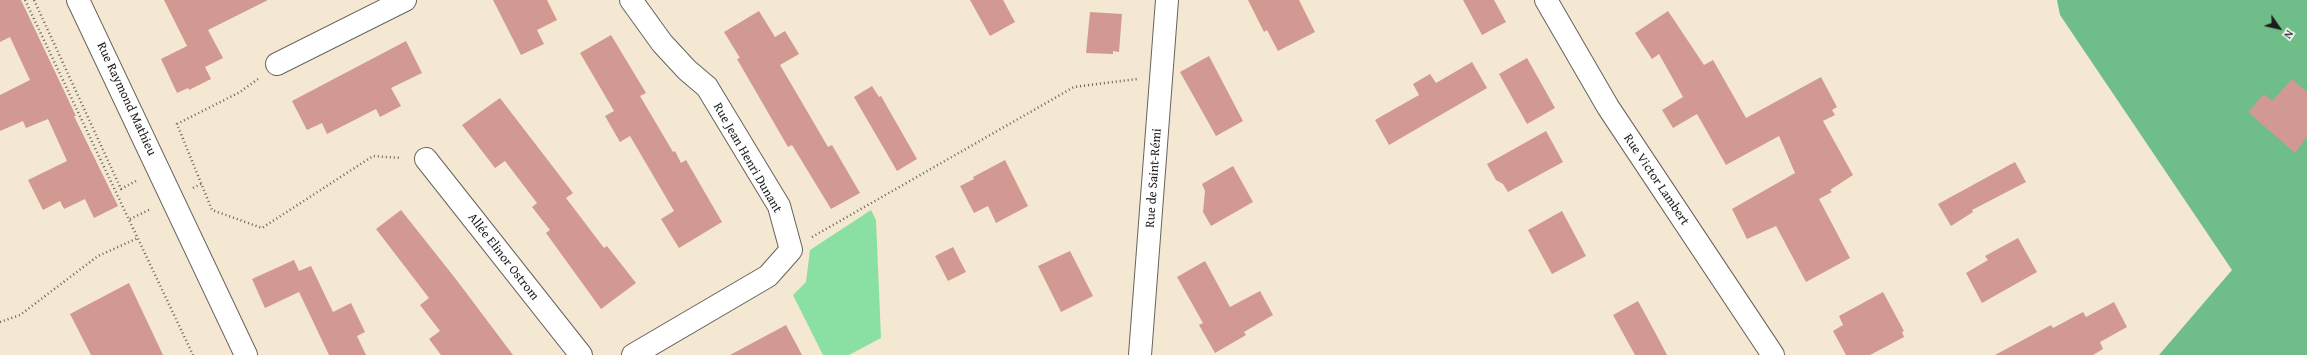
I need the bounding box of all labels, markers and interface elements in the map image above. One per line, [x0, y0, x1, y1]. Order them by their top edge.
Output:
north arrow [2259, 8, 2299, 48]
text: N [2280, 27, 2298, 42]
street label: Rue Raymond Mathieu [93, 40, 159, 158]
street label: Rue Jean Henri Dunant [709, 100, 785, 216]
street label: Rue de Saint-Rémi [1143, 128, 1165, 228]
street label: Rue Victor Lambert [1620, 131, 1692, 229]
street label: Allée Elinor Ostrom [464, 210, 542, 304]

